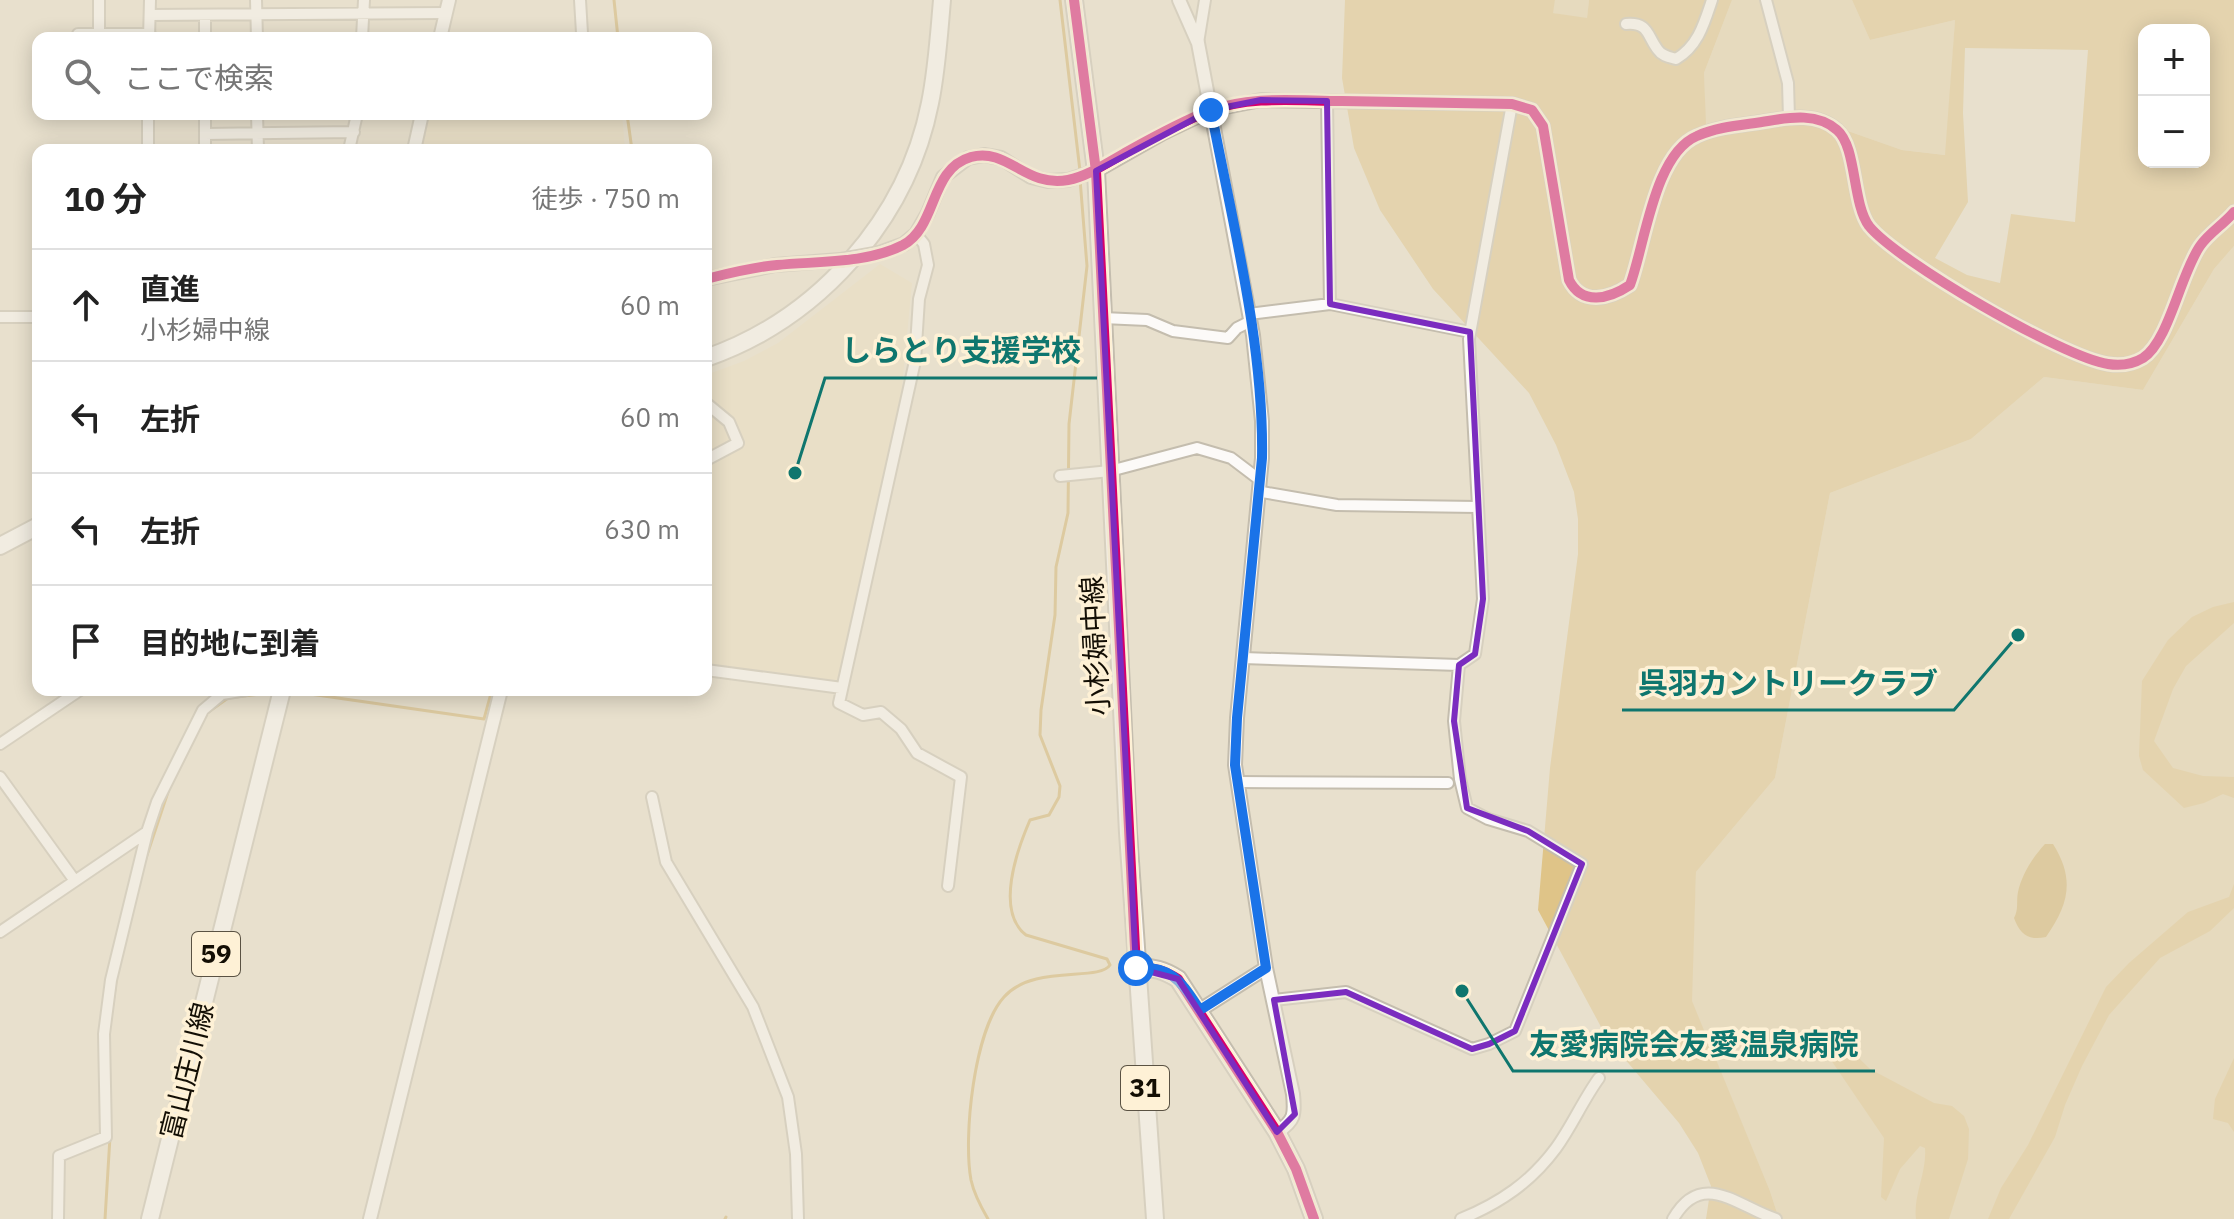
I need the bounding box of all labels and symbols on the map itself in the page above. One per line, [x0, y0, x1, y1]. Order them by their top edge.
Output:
route end [1193, 92, 1229, 128]
callout: しらとり支援学校 [825, 324, 1097, 378]
text: しらとり支援学校 [841, 330, 1081, 369]
street label: 小杉婦中線 [1072, 575, 1117, 717]
callout: 呉羽カントリークラブ [1622, 656, 1954, 710]
text: 呉羽カントリークラブ [1638, 663, 1938, 702]
road number: 59 [192, 932, 240, 976]
route start [1118, 950, 1154, 986]
street label: 富山庄川線 [152, 998, 221, 1143]
callout: 友愛病院会友愛温泉病院 [1513, 1017, 1875, 1071]
text: 友愛病院会友愛温泉病院 [1529, 1024, 1859, 1063]
road number: 31 [1121, 1066, 1169, 1110]

